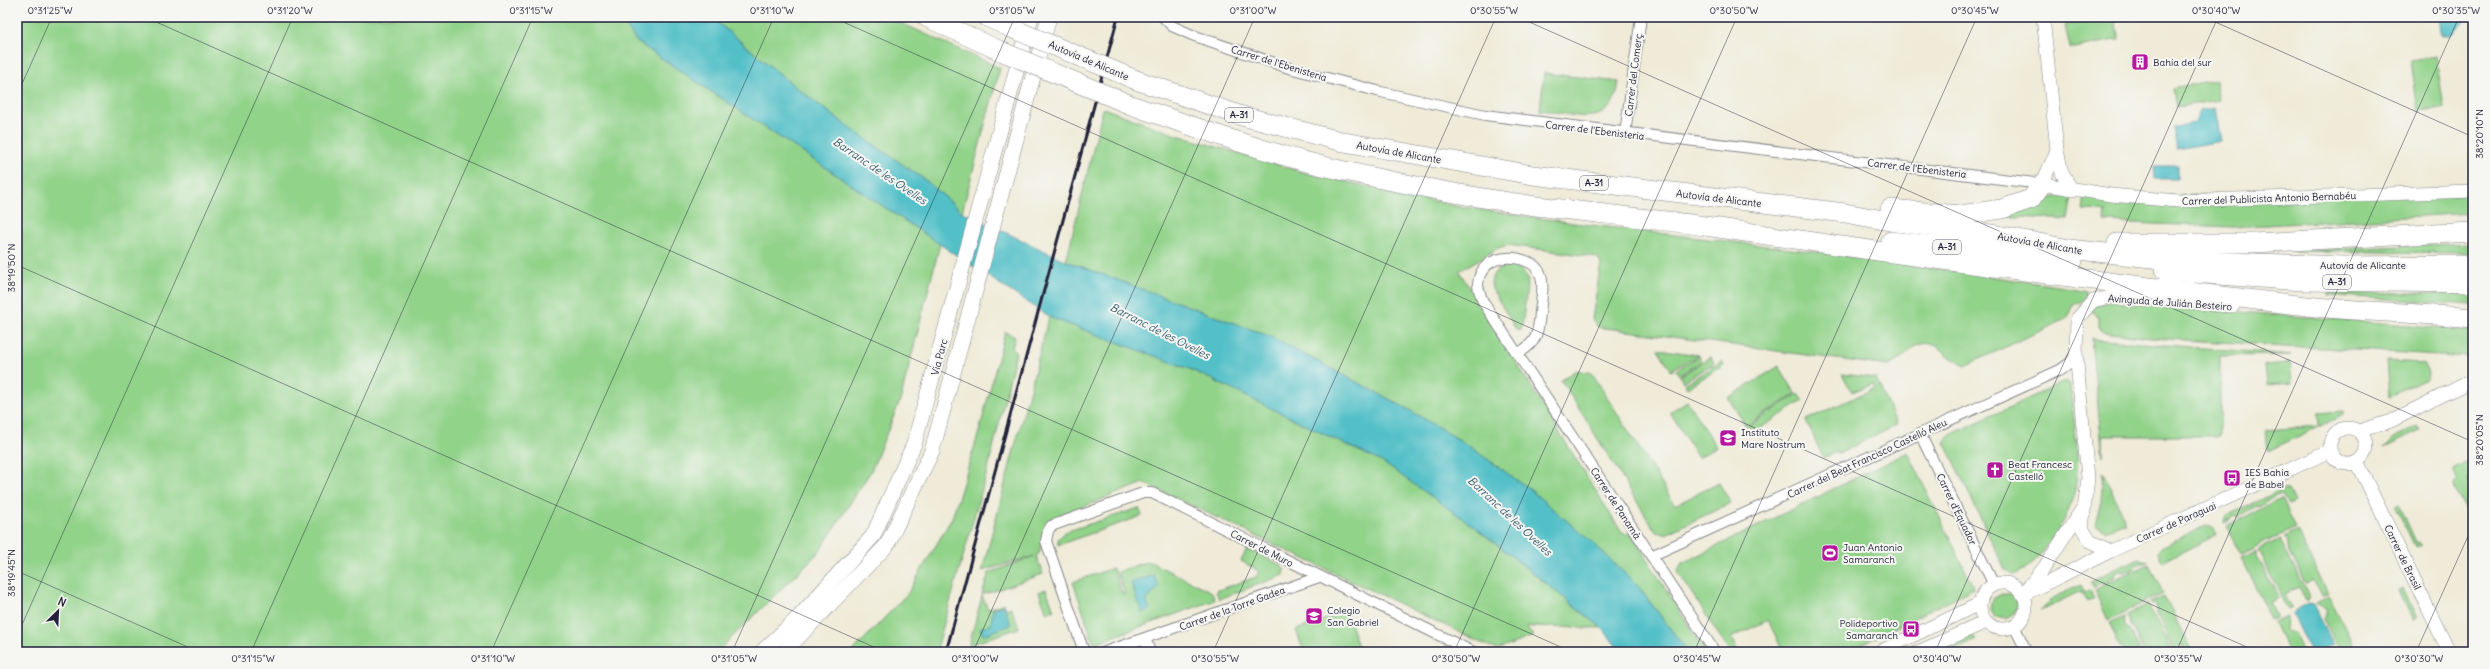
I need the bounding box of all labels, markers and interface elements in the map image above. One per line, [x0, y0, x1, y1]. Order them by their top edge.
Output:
text: 0°31'25"W [27, 4, 73, 17]
text: 0°31'20"W [267, 4, 313, 17]
text: 0°31'15"W [509, 4, 553, 17]
text: 0°31'10"W [750, 4, 794, 17]
text: 0°31'05"W [989, 4, 1035, 17]
text: 0°31'00"W [1229, 4, 1277, 17]
text: 0°30'55"W [1470, 4, 1518, 17]
text: 0°30'50"W [1710, 4, 1758, 17]
text: 0°30'45"W [1951, 4, 1999, 17]
text: 0°30'40"W [2192, 4, 2240, 17]
text: 0°30'35"W [2432, 4, 2480, 17]
street label: Carrer del Comerç [1622, 33, 1645, 117]
street label: Autovía de Alicante [1047, 38, 1131, 83]
street label: Carrer de l'Ebenisteria [1229, 43, 1329, 84]
building icon: Bahía del sur [2130, 52, 2150, 72]
place label: Bahía del sur [2153, 56, 2212, 69]
road number: A-31 [1225, 108, 1253, 122]
text: 38°20'10"N [2473, 109, 2486, 159]
street label: Carrer de l'Ebenisteria [1545, 118, 1645, 143]
water label: Barranc de les Ovelles [831, 134, 930, 208]
street label: Autovía de Alicante [1355, 139, 1442, 166]
street label: Carrer de l'Ebenisteria [1867, 156, 1967, 181]
road number: A-31 [1580, 176, 1608, 190]
street label: Autovía de Alicante [1675, 187, 1762, 210]
street label: Carrer del Publicista Antonio Bernabéu [2182, 189, 2357, 208]
street label: Autovía de Alicante [1996, 230, 2083, 257]
road number: A-31 [1933, 240, 1961, 254]
text: 38°19'50"N [5, 243, 18, 293]
street label: Autovía de Alicante [2320, 259, 2406, 272]
road number: A-31 [2323, 275, 2351, 289]
street label: Avinguda de Julián Besteiro [2107, 292, 2233, 313]
water label: Barranc de les Ovelles [1108, 300, 1213, 363]
street label: Via Parc [928, 338, 951, 377]
text: 38°20'05"N [2473, 414, 2486, 466]
street label: Carrer del Beat Francisco Castelló Aleu [1785, 416, 1949, 501]
place label: Instituto Mare Nostrum [1741, 426, 1806, 451]
school or university icon: Instituto Mare Nostrum [1718, 428, 1738, 448]
place label: Beat Francesc Castelló [2008, 458, 2072, 483]
church icon: Beat Francesc Castelló [1985, 460, 2005, 480]
street label: Carrer de Panamà [1588, 465, 1644, 542]
place label: IES Bahía de Babel [2245, 466, 2289, 491]
bus stop icon: IES Bahía de Babel [2222, 468, 2242, 488]
street label: Carrer d'Equador [1934, 471, 1979, 547]
water label: Barranc de les Ovelles [1465, 473, 1556, 559]
street label: Carrer de Paraguai [2134, 499, 2218, 546]
street label: Carrer de Brasil [2381, 523, 2424, 592]
street label: Carrer de Muro [1228, 527, 1296, 570]
place label: Juan Antonio Samaranch [1843, 541, 1903, 566]
sports icon: Juan Antonio Samaranch [1820, 543, 1840, 563]
text: 38°19'45"N [5, 549, 18, 597]
street label: Carrer de la Torre Gadea [1178, 583, 1287, 634]
north arrow [38, 591, 78, 631]
text: N [56, 594, 68, 610]
place label: Colegio San Gabriel [1327, 604, 1379, 629]
school or university icon: Colegio San Gabriel [1304, 606, 1324, 626]
place label: Polideportivo Samaranch [1839, 617, 1898, 642]
bus stop icon: Polideportivo Samaranch [1901, 619, 1921, 639]
text: 0°31'15"W [231, 652, 275, 665]
text: 0°31'10"W [471, 652, 515, 665]
text: 0°31'05"W [711, 652, 757, 665]
text: 0°31'00"W [951, 652, 999, 665]
text: 0°30'55"W [1191, 652, 1239, 665]
text: 0°30'50"W [1432, 652, 1480, 665]
text: 0°30'45"W [1673, 652, 1721, 665]
text: 0°30'40"W [1913, 652, 1961, 665]
text: 0°30'35"W [2154, 652, 2202, 665]
text: 0°30'30"W [2395, 652, 2443, 665]

